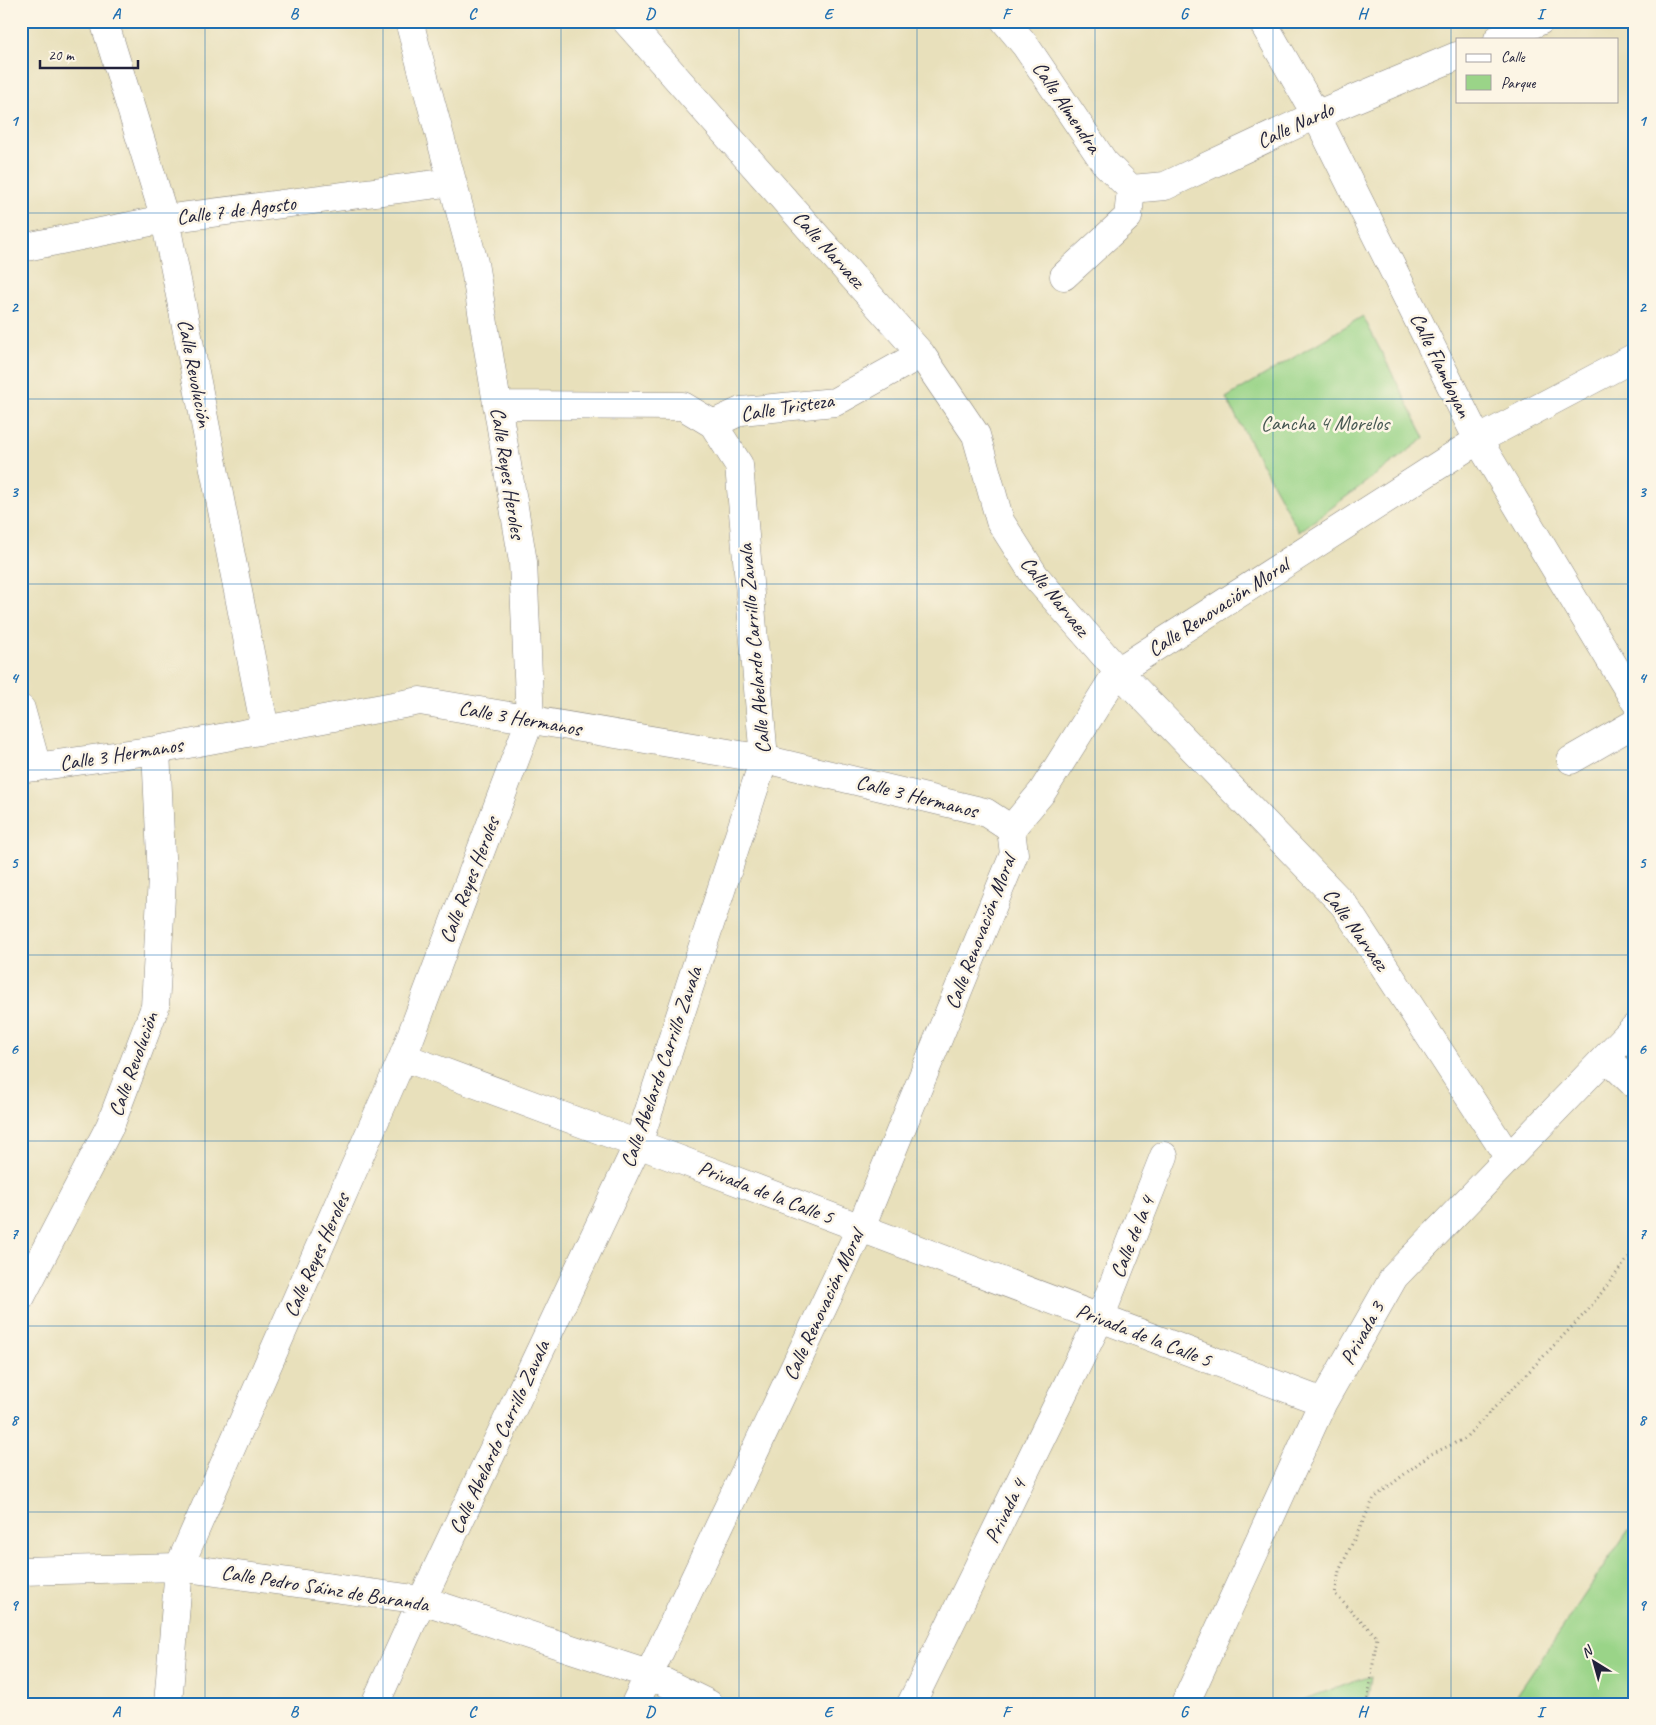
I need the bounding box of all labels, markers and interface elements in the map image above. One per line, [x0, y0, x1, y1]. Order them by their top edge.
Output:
text: A [112, 4, 122, 24]
text: B [290, 4, 300, 24]
text: C [468, 4, 478, 24]
text: D [645, 4, 656, 24]
text: E [824, 4, 835, 24]
text: F [1002, 4, 1013, 24]
text: G [1180, 4, 1190, 24]
text: H [1357, 4, 1369, 24]
text: I [1537, 4, 1547, 24]
scale bar [40, 38, 138, 70]
legend [1456, 38, 1618, 102]
text: 20 m [48, 46, 75, 65]
text: Calle [1501, 48, 1526, 67]
street label: Calle Almendra [1027, 56, 1108, 159]
text: Parque [1501, 74, 1537, 93]
street label: Calle Nardo [1252, 95, 1339, 154]
text: 1 [10, 111, 19, 131]
text: 1 [1638, 111, 1647, 131]
street label: Calle 7 de Agosto [175, 190, 299, 230]
street label: Calle Narvaez [787, 205, 872, 295]
text: 2 [10, 297, 19, 317]
text: 2 [1638, 297, 1647, 317]
street label: Calle Flamboyan [1404, 308, 1478, 422]
street label: Calle Revolución [172, 317, 218, 430]
street label: Calle Tristeza [739, 387, 837, 427]
street label: Calle Reyes Heroles [485, 405, 532, 542]
park label: Cancha 4 Morelos [1261, 410, 1391, 436]
text: 3 [10, 482, 19, 502]
text: 3 [1638, 482, 1647, 502]
street label: Calle Abelardo Carrillo Zavala [732, 541, 776, 755]
street label: Calle Renovación Moral [1143, 550, 1296, 662]
street label: Calle Narvaez [1015, 551, 1097, 643]
text: 4 [10, 668, 19, 688]
text: 4 [1638, 668, 1647, 688]
street label: Calle 3 Hermanos [457, 694, 585, 742]
street label: Calle 3 Hermanos [58, 731, 186, 777]
street label: Calle 3 Hermanos [854, 768, 982, 824]
street label: Calle Reyes Heroles [433, 812, 506, 947]
street label: Calle Renovación Moral [939, 848, 1023, 1013]
text: 5 [11, 853, 20, 873]
text: 5 [1639, 853, 1648, 873]
street label: Calle Narvaez [1317, 883, 1396, 977]
street label: Calle Abelardo Carrillo Zavala [614, 962, 708, 1171]
street label: Calle Revolución [102, 1008, 164, 1120]
text: 6 [10, 1039, 19, 1059]
text: 6 [1638, 1039, 1647, 1059]
street label: Privada de la Calle 5 [695, 1154, 839, 1230]
street label: Calle Reyes Heroles [277, 1187, 356, 1321]
street label: Calle de la 4 [1104, 1190, 1161, 1282]
street label: Calle Renovación Moral [777, 1223, 871, 1384]
text: 7 [10, 1224, 19, 1244]
text: 7 [1638, 1224, 1647, 1244]
street label: Privada 3 [1334, 1296, 1391, 1369]
street label: Privada de la Calle 5 [1073, 1297, 1217, 1373]
street label: Calle Abelardo Carrillo Zavala [443, 1335, 556, 1538]
text: 8 [10, 1410, 19, 1430]
text: 8 [1638, 1410, 1647, 1430]
street label: Privada 4 [978, 1472, 1033, 1547]
street label: Calle Pedro Sáinz de Baranda [219, 1559, 432, 1617]
text: 9 [10, 1595, 19, 1615]
text: 9 [1638, 1595, 1647, 1615]
north arrow [1568, 1638, 1618, 1688]
text: N [1578, 1641, 1597, 1661]
text: A [112, 1702, 122, 1722]
text: B [290, 1702, 300, 1722]
text: C [468, 1702, 478, 1722]
text: D [645, 1702, 656, 1722]
text: E [824, 1702, 835, 1722]
text: F [1002, 1702, 1013, 1722]
text: G [1180, 1702, 1190, 1722]
text: H [1357, 1702, 1369, 1722]
text: I [1537, 1702, 1547, 1722]

